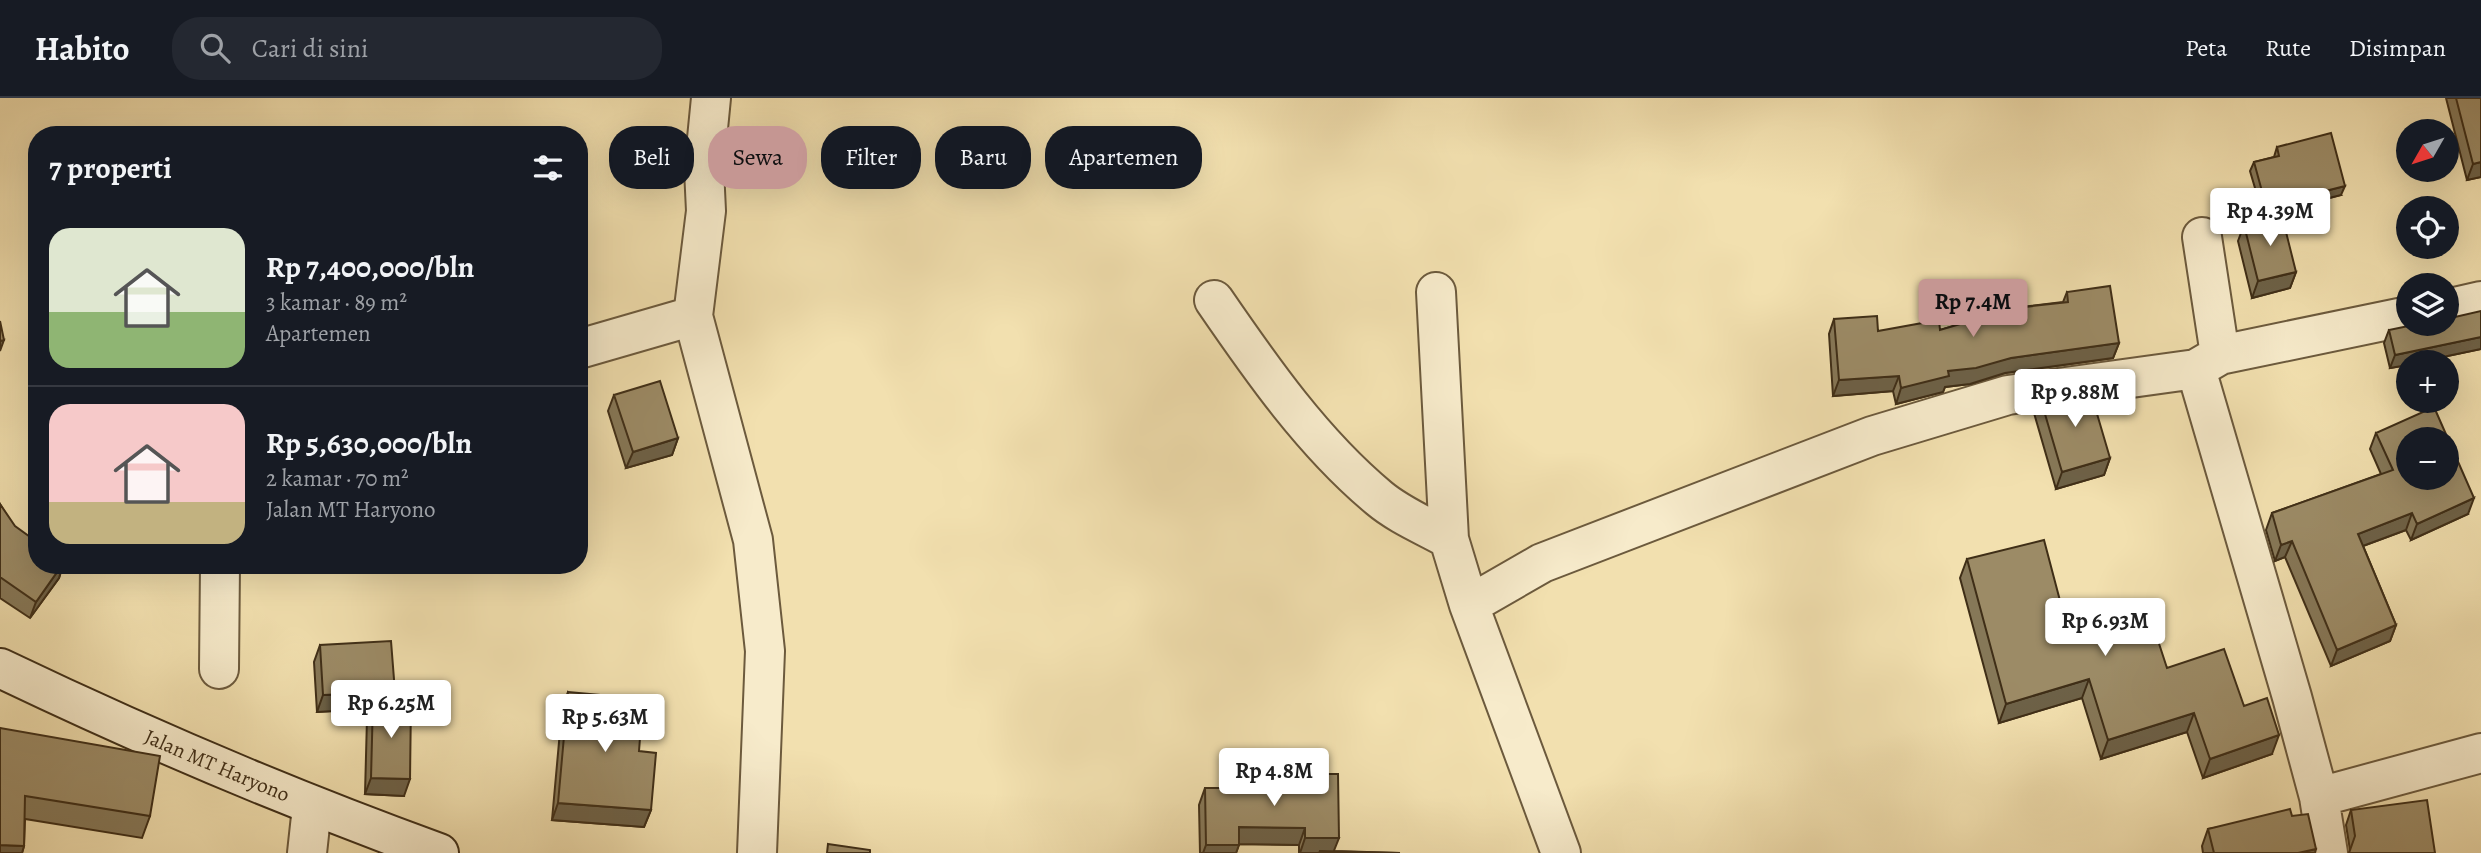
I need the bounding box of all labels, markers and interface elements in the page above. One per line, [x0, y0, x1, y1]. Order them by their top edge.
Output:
search box [172, 17, 662, 80]
text: Habito [35, 26, 130, 71]
icon: search [196, 29, 234, 67]
text: Cari di sini [252, 31, 368, 66]
text: Peta [2185, 32, 2227, 64]
text: Rute [2265, 32, 2311, 64]
text: Disimpan [2349, 32, 2446, 64]
north arrow [2396, 119, 2459, 182]
map controls [2396, 119, 2459, 490]
chip: Beli [609, 126, 694, 189]
chip: Sewa [708, 126, 807, 189]
chip: Filter [821, 126, 921, 189]
chip: Baru [935, 126, 1031, 189]
chip: Apartemen [1045, 126, 1202, 189]
text: 7 properti [49, 148, 172, 188]
icon: filters [529, 149, 567, 187]
pin: Rp 4.39M [2198, 188, 2342, 248]
text: Rp 4.39M [2226, 195, 2314, 226]
button: locate [2396, 196, 2459, 259]
text: Rp 7,400,000/bln [266, 247, 474, 287]
icon: home [105, 256, 189, 340]
button: layers [2396, 273, 2459, 336]
pin: Rp 7.4M [1908, 280, 2038, 339]
text: Rp 7.4M [1935, 286, 2011, 317]
text: 3 kamar · 89 m² [266, 287, 407, 318]
text: Apartemen [266, 318, 371, 349]
button: + [2396, 350, 2459, 413]
pin: Rp 9.88M [2003, 370, 2147, 429]
text: Rp 9.88M [2030, 376, 2120, 407]
text: Rp 5,630,000/bln [266, 423, 472, 463]
button: − [2396, 427, 2459, 490]
icon: home [105, 432, 189, 516]
text: 2 kamar · 70 m² [266, 463, 409, 494]
text: Jalan MT Haryono [266, 494, 436, 525]
pin: Rp 6.93M [2033, 598, 2177, 658]
text: Rp 6.93M [2061, 605, 2149, 636]
pin: Rp 6.25M [319, 680, 463, 740]
text: Rp 6.25M [347, 687, 435, 718]
pin: Rp 5.63M [533, 694, 677, 754]
text: Rp 5.63M [562, 701, 648, 732]
street label: Jalan MT Haryono [140, 722, 294, 808]
pin: Rp 4.8M [1209, 748, 1339, 808]
text: Rp 4.8M [1235, 755, 1313, 786]

